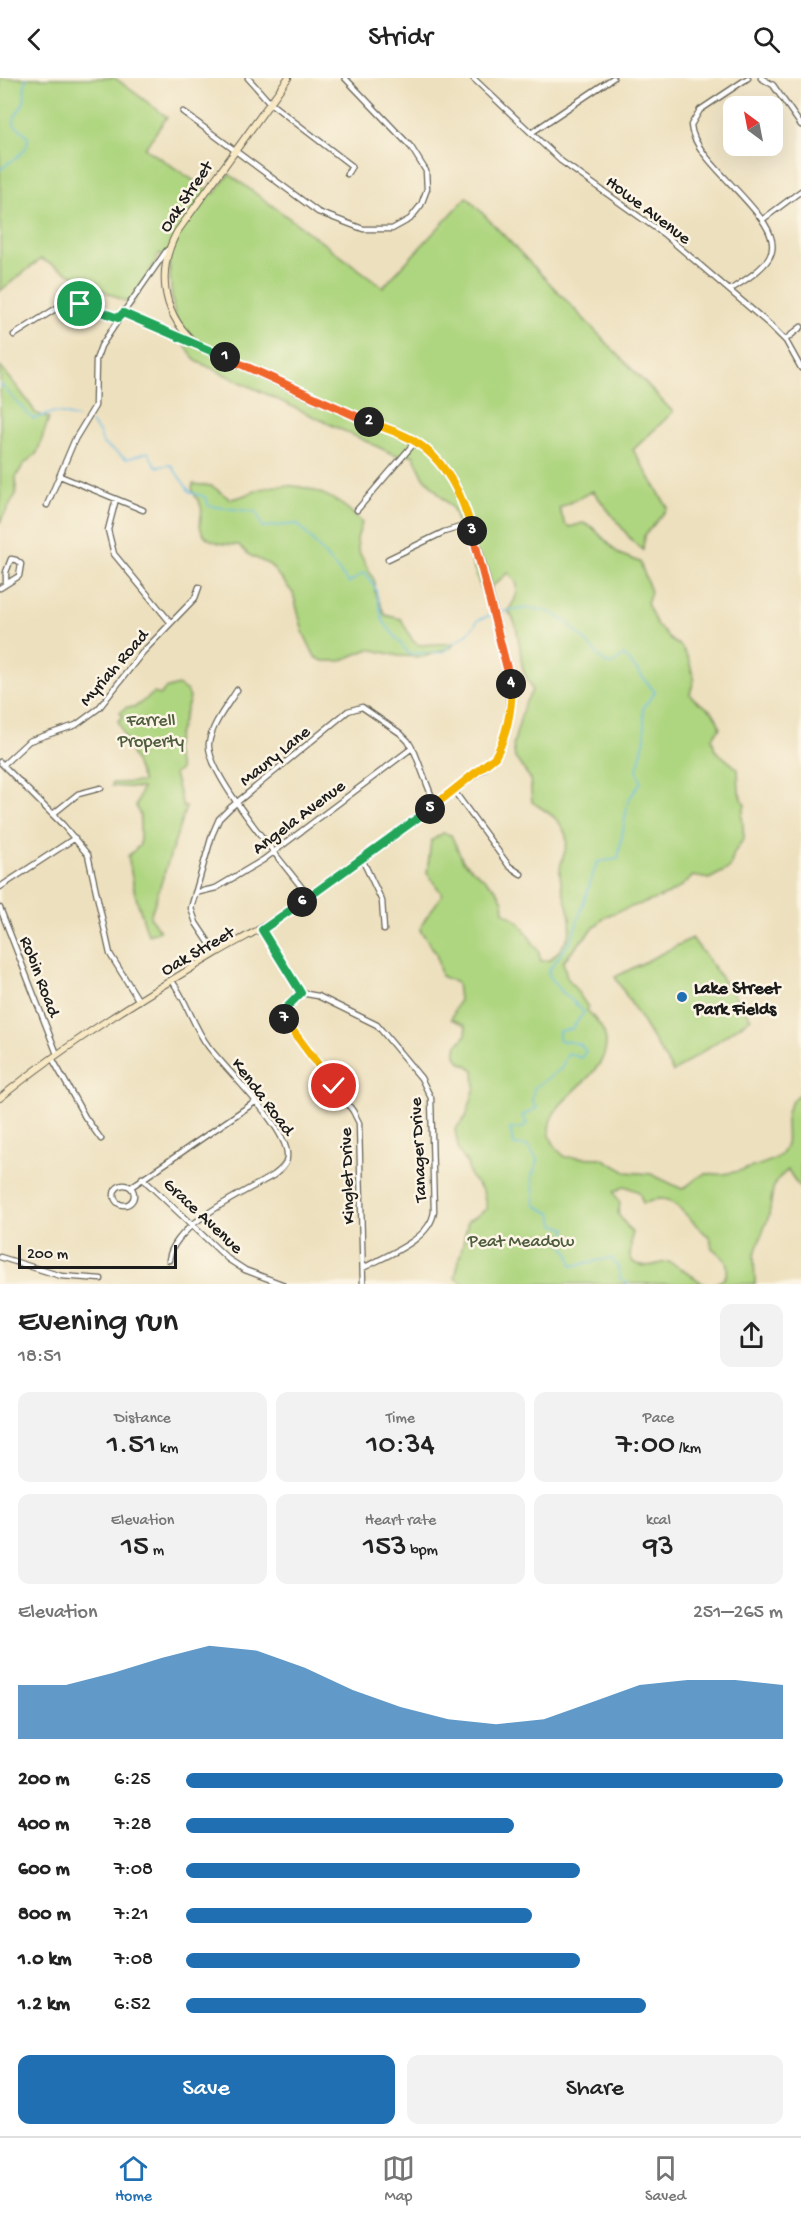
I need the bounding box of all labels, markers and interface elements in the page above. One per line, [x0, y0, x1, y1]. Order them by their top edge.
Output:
icon: back [18, 23, 51, 56]
text: Stridr [368, 23, 433, 55]
icon: search [750, 23, 783, 56]
north arrow [723, 96, 783, 156]
map controls [723, 96, 783, 156]
street label: Oak Street [156, 157, 219, 237]
street label: Howe Avenue [601, 172, 695, 250]
pin [54, 278, 105, 329]
icon: arrive [63, 287, 96, 320]
pin: 1 [210, 342, 240, 372]
text: 1 [222, 347, 228, 366]
pin: 2 [354, 407, 384, 437]
text: 2 [365, 412, 373, 431]
pin: 3 [457, 516, 487, 546]
text: 3 [468, 521, 476, 540]
street label: Myriah Road [76, 625, 155, 711]
pin: 4 [496, 669, 526, 699]
text: 4 [507, 674, 515, 693]
park label: Farrell Property [117, 711, 184, 753]
street label: Maury Lane [236, 722, 316, 792]
street label: Angela Avenue [249, 776, 351, 860]
pin: 5 [415, 794, 445, 824]
text: 5 [426, 799, 434, 818]
pin: 6 [287, 887, 317, 917]
text: 6 [298, 892, 306, 911]
street label: Oak Street [158, 922, 240, 982]
street label: Robin Road [14, 934, 64, 1021]
place label: Lake Street Park Fields [693, 979, 782, 1021]
marker: Lake Street Park Fields [675, 990, 689, 1004]
pin: 7 [269, 1004, 299, 1034]
text: 7 [280, 1009, 288, 1028]
street label: Kenda Road [226, 1054, 299, 1142]
pin [308, 1060, 359, 1111]
icon: check [317, 1069, 350, 1102]
street label: Tanager Drive [406, 1096, 433, 1204]
street label: Kinglet Drive [336, 1127, 361, 1225]
street label: Grace Avenue [158, 1175, 247, 1260]
park label: Peat Meadow [467, 1232, 574, 1253]
scale bar [18, 1242, 177, 1270]
text: 200 m [27, 1246, 68, 1265]
text: Evening run [18, 1304, 178, 1342]
button: share [720, 1304, 783, 1367]
text: 18:51 [18, 1346, 62, 1369]
text: Distance [114, 1410, 171, 1429]
text: Time [386, 1410, 415, 1429]
text: Pace [643, 1410, 674, 1429]
text: 1.51 [107, 1429, 156, 1464]
text: 10:34 [366, 1429, 435, 1464]
text: 7:00 [616, 1429, 675, 1464]
text: km [156, 1440, 178, 1459]
text: /km [675, 1440, 701, 1459]
text: Elevation [111, 1512, 174, 1531]
text: Heart rate [365, 1512, 436, 1531]
text: kcal [646, 1512, 671, 1531]
text: 15 [121, 1531, 149, 1566]
text: 153 [363, 1531, 407, 1566]
text: 93 [643, 1531, 674, 1566]
text: m [149, 1542, 164, 1561]
text: bpm [407, 1542, 438, 1561]
text: Elevation [18, 1602, 98, 1625]
text: 251–265 m [693, 1602, 783, 1625]
text: 200 m [18, 1769, 69, 1792]
text: 6:25 [114, 1769, 151, 1792]
text: 400 m [18, 1814, 69, 1837]
text: 7:28 [114, 1814, 151, 1837]
text: 600 m [18, 1859, 70, 1882]
text: 7:08 [114, 1859, 153, 1882]
text: 800 m [18, 1904, 71, 1927]
text: 7:21 [114, 1904, 149, 1927]
text: 1.0 km [18, 1949, 72, 1972]
text: 7:08 [114, 1949, 153, 1972]
text: 1.2 km [18, 1994, 70, 2017]
text: 6:52 [114, 1994, 151, 2017]
button: Save [18, 2055, 395, 2124]
button: Share [407, 2055, 783, 2124]
tab: Home [115, 2152, 152, 2207]
tab: Map [382, 2152, 415, 2207]
tab: Saved [645, 2152, 686, 2207]

